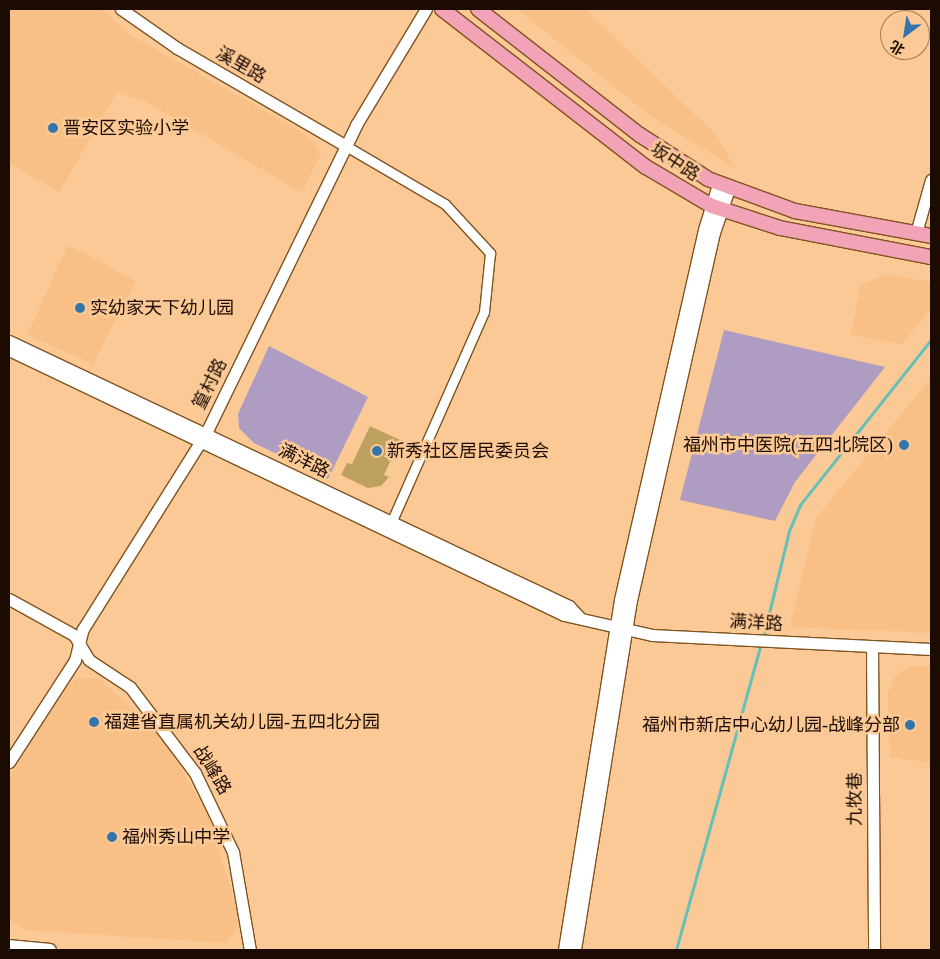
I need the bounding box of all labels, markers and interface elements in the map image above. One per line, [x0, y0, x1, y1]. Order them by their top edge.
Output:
north arrow [880, 10, 930, 60]
text: 北 [888, 37, 907, 57]
street label: 溪里路 [212, 42, 270, 88]
place label: 晋安区实验小学 [63, 117, 189, 139]
marker: 晋安区实验小学 [47, 122, 59, 134]
street label: 坂中路 [646, 138, 704, 186]
place label: 实幼家天下幼儿园 [90, 297, 234, 319]
marker: 实幼家天下幼儿园 [74, 302, 86, 314]
street label: 篁村路 [188, 355, 232, 413]
place label: 福州市中医院(五四北院区) [683, 434, 893, 456]
marker: 福州市中医院(五四北院区) [897, 438, 911, 452]
street label: 满洋路 [275, 439, 333, 483]
place label: 新秀社区居民委员会 [387, 440, 549, 462]
marker: 新秀社区居民委员会 [371, 445, 383, 457]
street label: 满洋路 [728, 611, 784, 635]
place label: 福建省直属机关幼儿园-五四北分园 [104, 711, 380, 733]
place label: 福州市新店中心幼儿园-战峰分部 [642, 714, 900, 736]
marker: 福建省直属机关幼儿园-五四北分园 [88, 716, 100, 728]
marker: 福州市新店中心幼儿园-战峰分部 [904, 719, 916, 731]
street label: 战峰路 [189, 741, 235, 799]
street label: 九牧巷 [844, 772, 866, 826]
place label: 福州秀山中学 [122, 826, 230, 848]
marker: 福州秀山中学 [106, 831, 118, 843]

